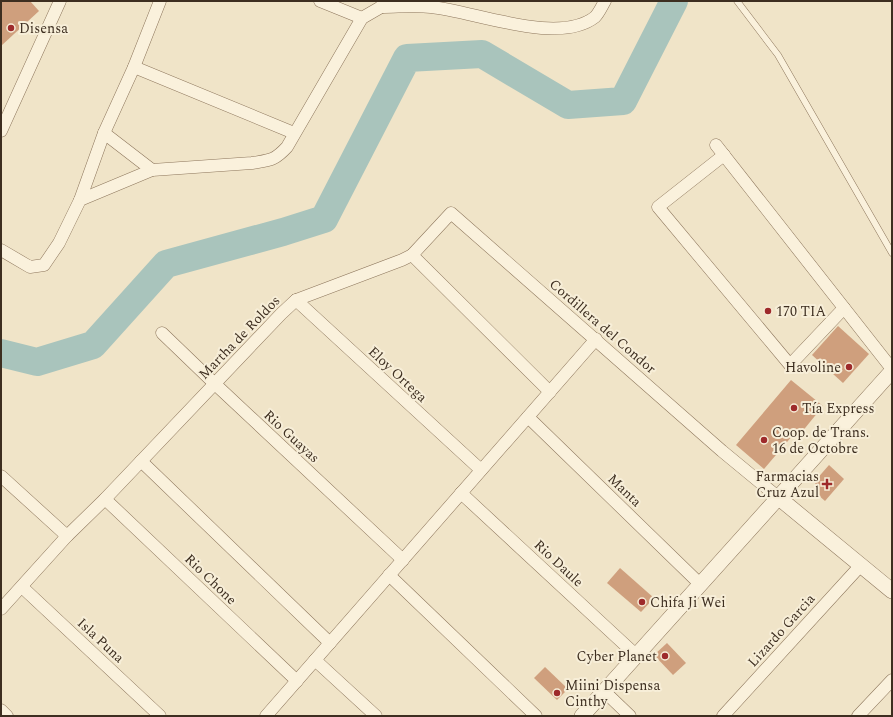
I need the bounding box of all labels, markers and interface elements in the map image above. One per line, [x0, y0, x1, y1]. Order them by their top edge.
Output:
place label: Disensa [19, 18, 68, 39]
marker: Disensa [6, 23, 16, 33]
street label: Cordillera del Condor [545, 274, 661, 379]
street label: Martha de Roldos [194, 291, 285, 384]
place label: 170 TIA [776, 301, 826, 322]
marker: 170 TIA [763, 306, 773, 316]
street label: Eloy Ortega [363, 341, 432, 407]
place label: Havoline [785, 357, 841, 378]
marker: Havoline [844, 362, 854, 372]
place label: Tía Express [802, 398, 874, 419]
marker: Tía Express [789, 403, 799, 413]
street label: Rio Guayas [259, 405, 324, 468]
place label: Coop. de Trans. 16 de Octobre [772, 422, 869, 459]
marker: Coop. de Trans. 16 de Octobre [759, 435, 769, 445]
place label: Farmacias Cruz Azul [755, 466, 819, 503]
street label: Manta [603, 469, 647, 512]
marker: Farmacias Cruz Azul [822, 479, 832, 489]
street label: Rio Daule [529, 535, 588, 592]
street label: Rio Chone [180, 549, 242, 610]
street label: Lizardo Garcia [743, 589, 820, 672]
place label: Chifa Ji Wei [650, 592, 726, 613]
marker: Chifa Ji Wei [637, 597, 647, 607]
street label: Isla Puna [72, 613, 129, 668]
place label: Cyber Planet [577, 646, 657, 667]
marker: Cyber Planet [660, 651, 670, 661]
place label: Miini Dispensa Cinthy [565, 675, 660, 712]
marker: Miini Dispensa Cinthy [552, 688, 562, 698]

